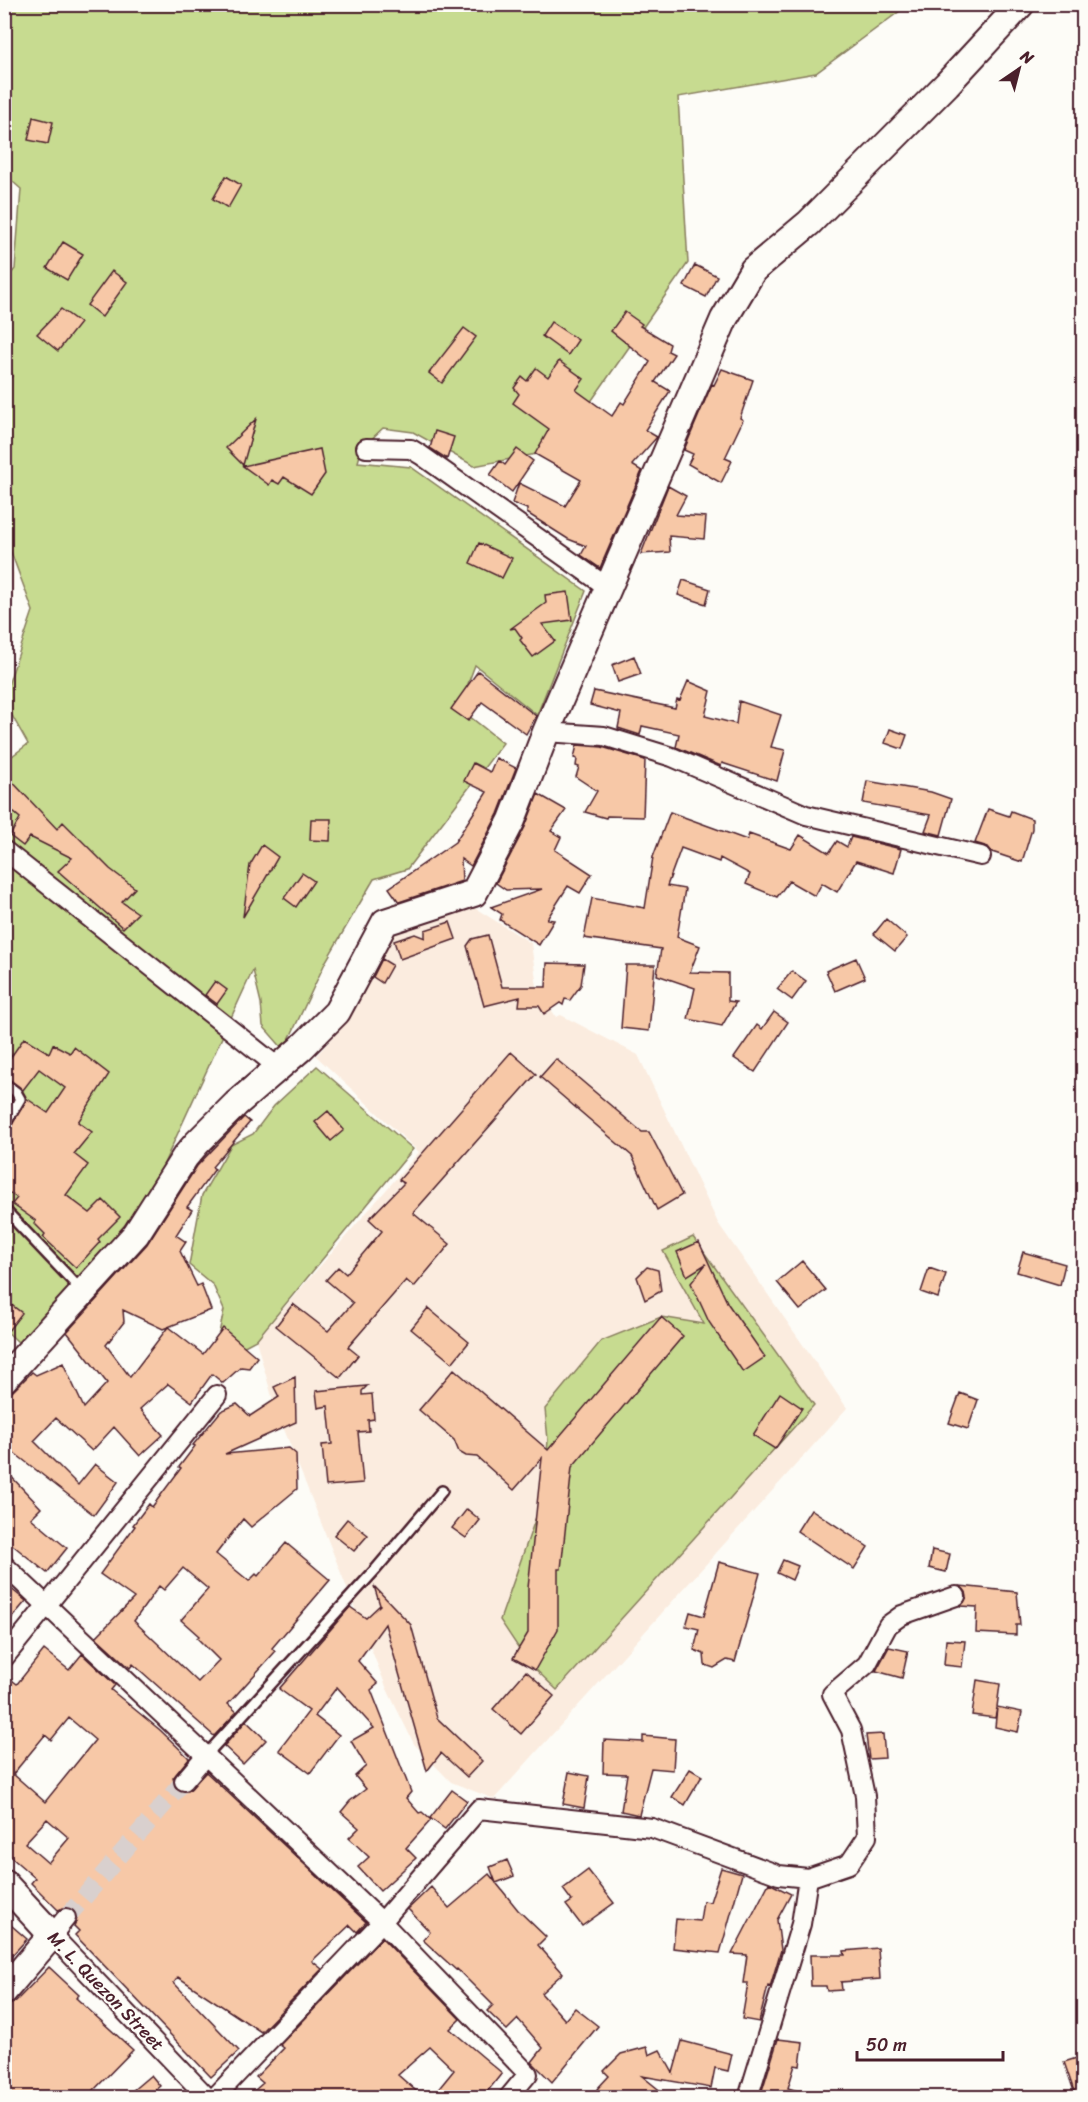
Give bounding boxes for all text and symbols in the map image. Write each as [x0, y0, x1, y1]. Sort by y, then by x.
north arrow [989, 39, 1049, 99]
text: N [1014, 41, 1041, 73]
street label: M. L. Quezon Street [40, 1923, 172, 2059]
scale bar [857, 2024, 1002, 2062]
text: 50 m [866, 2029, 907, 2061]

